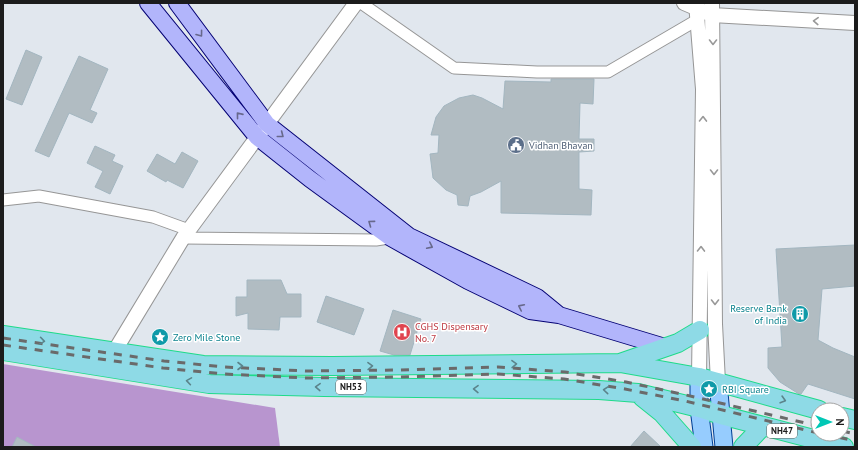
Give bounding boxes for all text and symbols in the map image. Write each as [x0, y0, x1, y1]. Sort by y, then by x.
one-way arrow [813, 17, 819, 25]
one-way arrow [195, 30, 202, 37]
one-way arrow [709, 39, 717, 45]
one-way arrow [237, 112, 244, 119]
one-way arrow [699, 116, 707, 122]
one-way arrow [277, 131, 284, 138]
public building icon: Vidhan Bhavan [506, 135, 526, 155]
place label: Vidhan Bhavan [528, 139, 593, 152]
one-way arrow [710, 169, 718, 175]
one-way arrow [369, 221, 376, 228]
one-way arrow [426, 241, 433, 249]
one-way arrow [697, 246, 705, 252]
one-way arrow [711, 299, 719, 305]
place label: Reserve Bank of India [730, 302, 787, 327]
one-way arrow [518, 304, 526, 312]
building icon: Reserve Bank of India [790, 304, 810, 324]
place label: CGHS Dispensary No. 7 [415, 320, 488, 345]
hospital icon: CGHS Dispensary No. 7 [392, 322, 412, 342]
place icon: Zero Mile Stone [150, 327, 170, 347]
place label: Zero Mile Stone [173, 331, 240, 344]
one-way arrow [38, 336, 45, 345]
one-way arrow [511, 360, 517, 368]
one-way arrow [237, 362, 243, 370]
one-way arrow [367, 362, 373, 370]
one-way arrow [186, 377, 192, 386]
place icon: RBI Square [699, 379, 719, 399]
road number: NH53 [336, 380, 366, 394]
one-way arrow [315, 383, 321, 391]
place label: RBI Square [722, 383, 769, 396]
one-way arrow [473, 385, 479, 393]
one-way arrow [603, 386, 609, 395]
one-way arrow [779, 395, 786, 404]
north arrow [810, 402, 850, 442]
text: N [833, 418, 847, 426]
road number: NH47 [767, 424, 797, 438]

